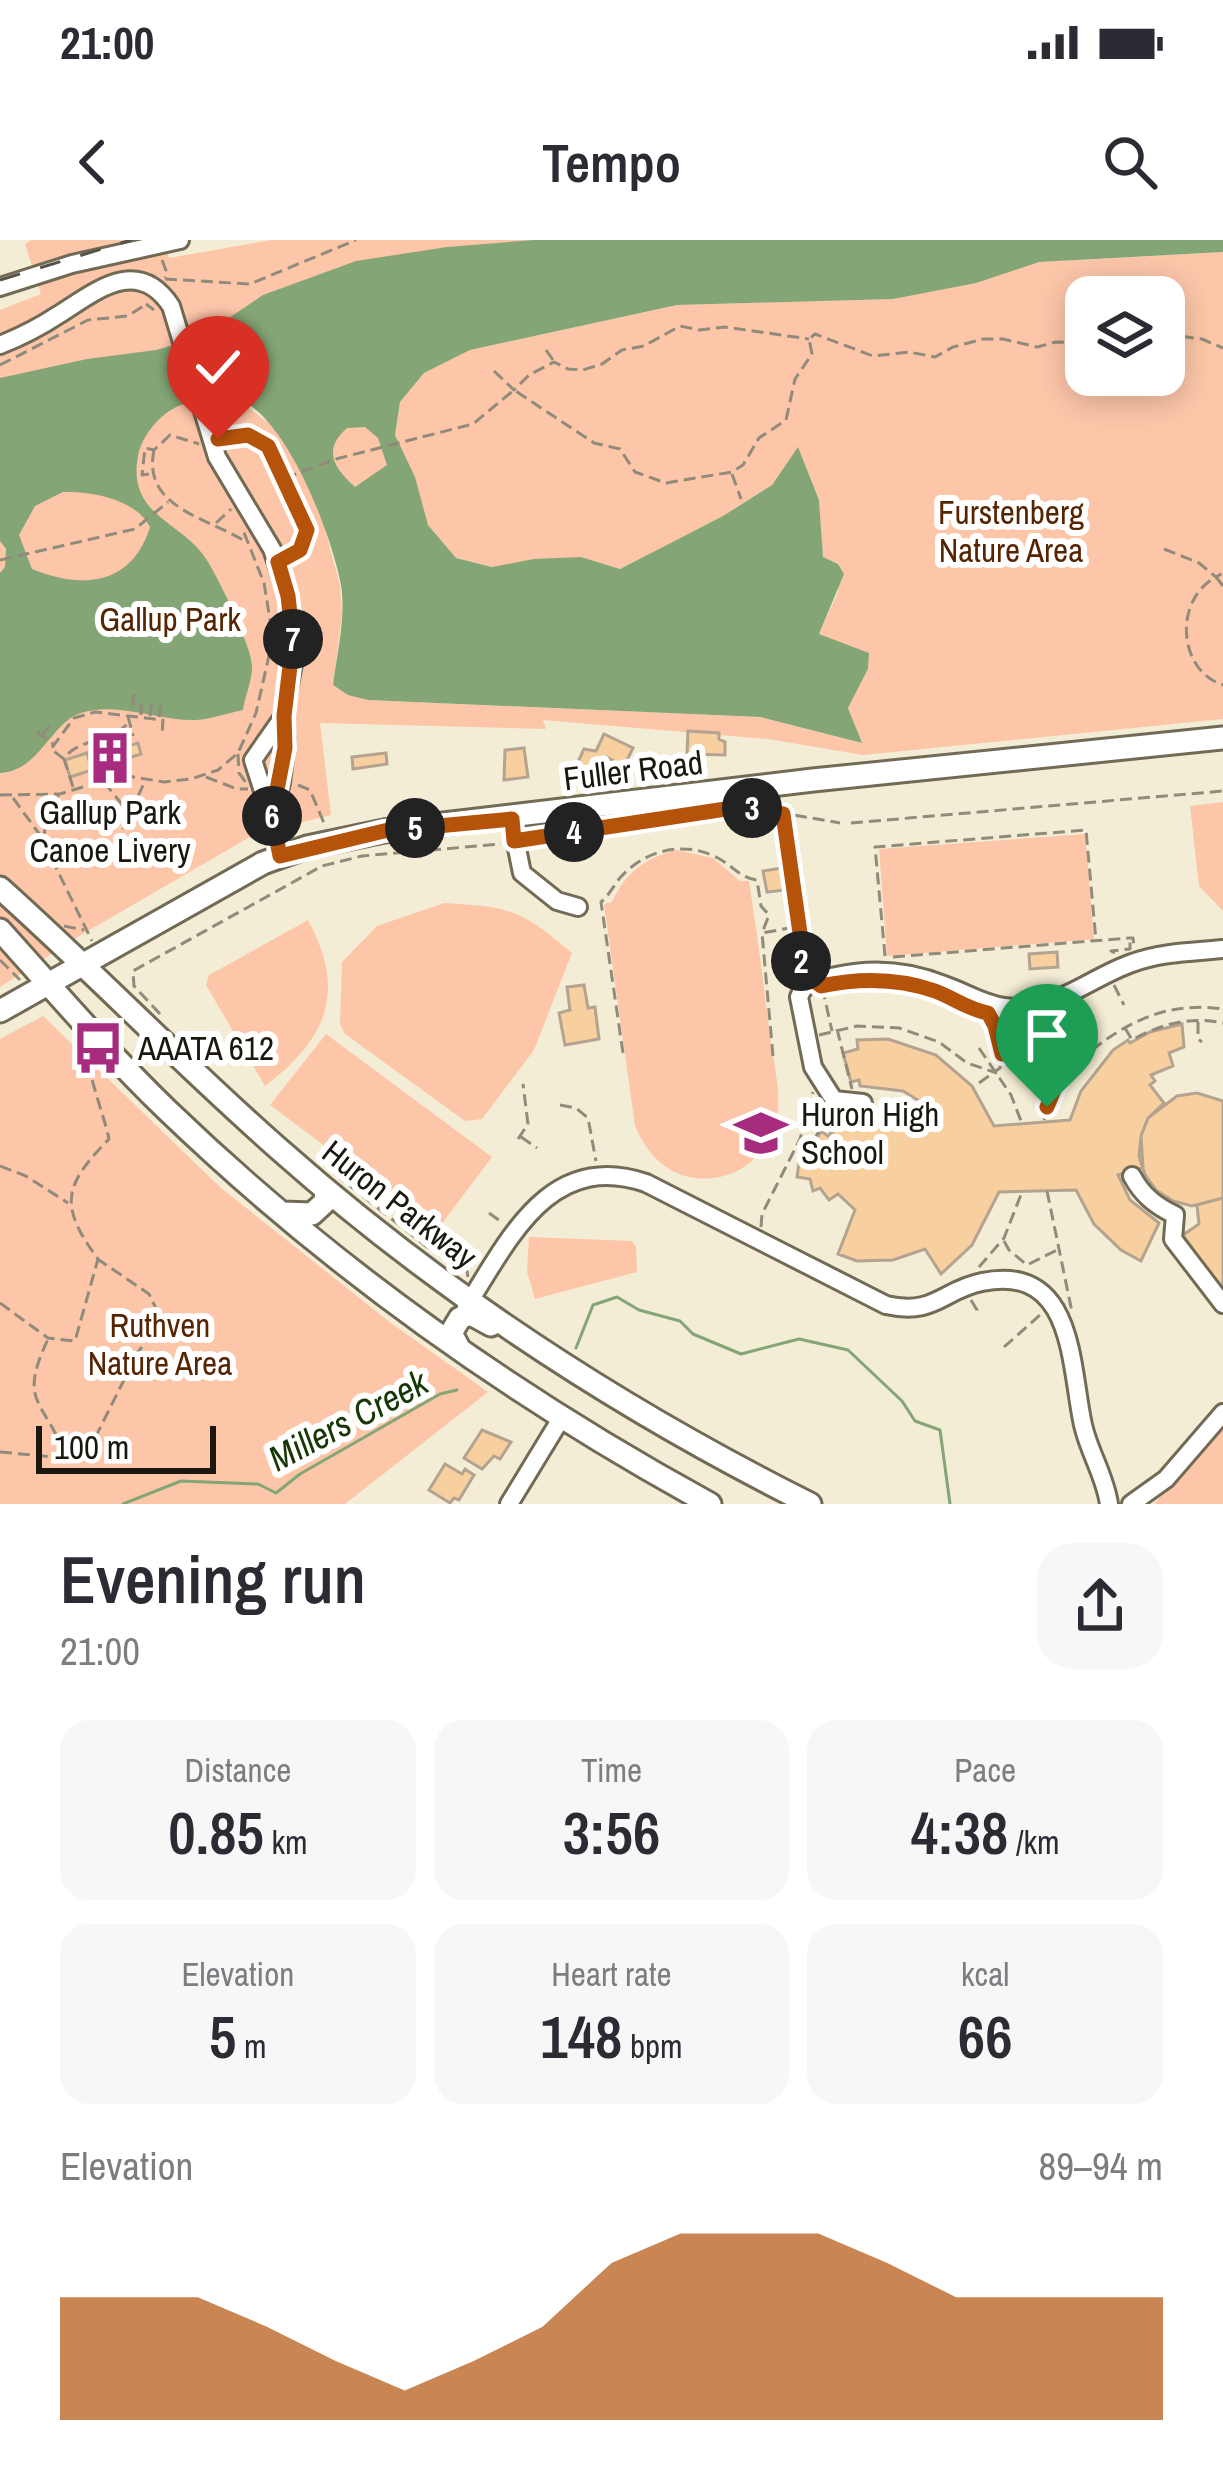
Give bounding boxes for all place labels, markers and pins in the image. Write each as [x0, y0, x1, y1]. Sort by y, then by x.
pin [167, 316, 269, 439]
pin: 7 [263, 609, 323, 669]
building icon: Gallup Park Canoe Livery [81, 729, 139, 787]
pin: 3 [722, 778, 782, 838]
pin: 6 [242, 786, 302, 846]
place label: Gallup Park Canoe Livery [30, 790, 191, 872]
pin: 5 [385, 798, 445, 858]
pin: 4 [544, 802, 604, 862]
pin: 2 [771, 931, 831, 991]
pin [996, 984, 1098, 1107]
bus stop icon: AAATA 612 [69, 1019, 127, 1077]
place label: AAATA 612 [137, 1026, 274, 1070]
place label: Huron High School [801, 1092, 939, 1174]
school or university icon: Huron High School [732, 1104, 790, 1162]

